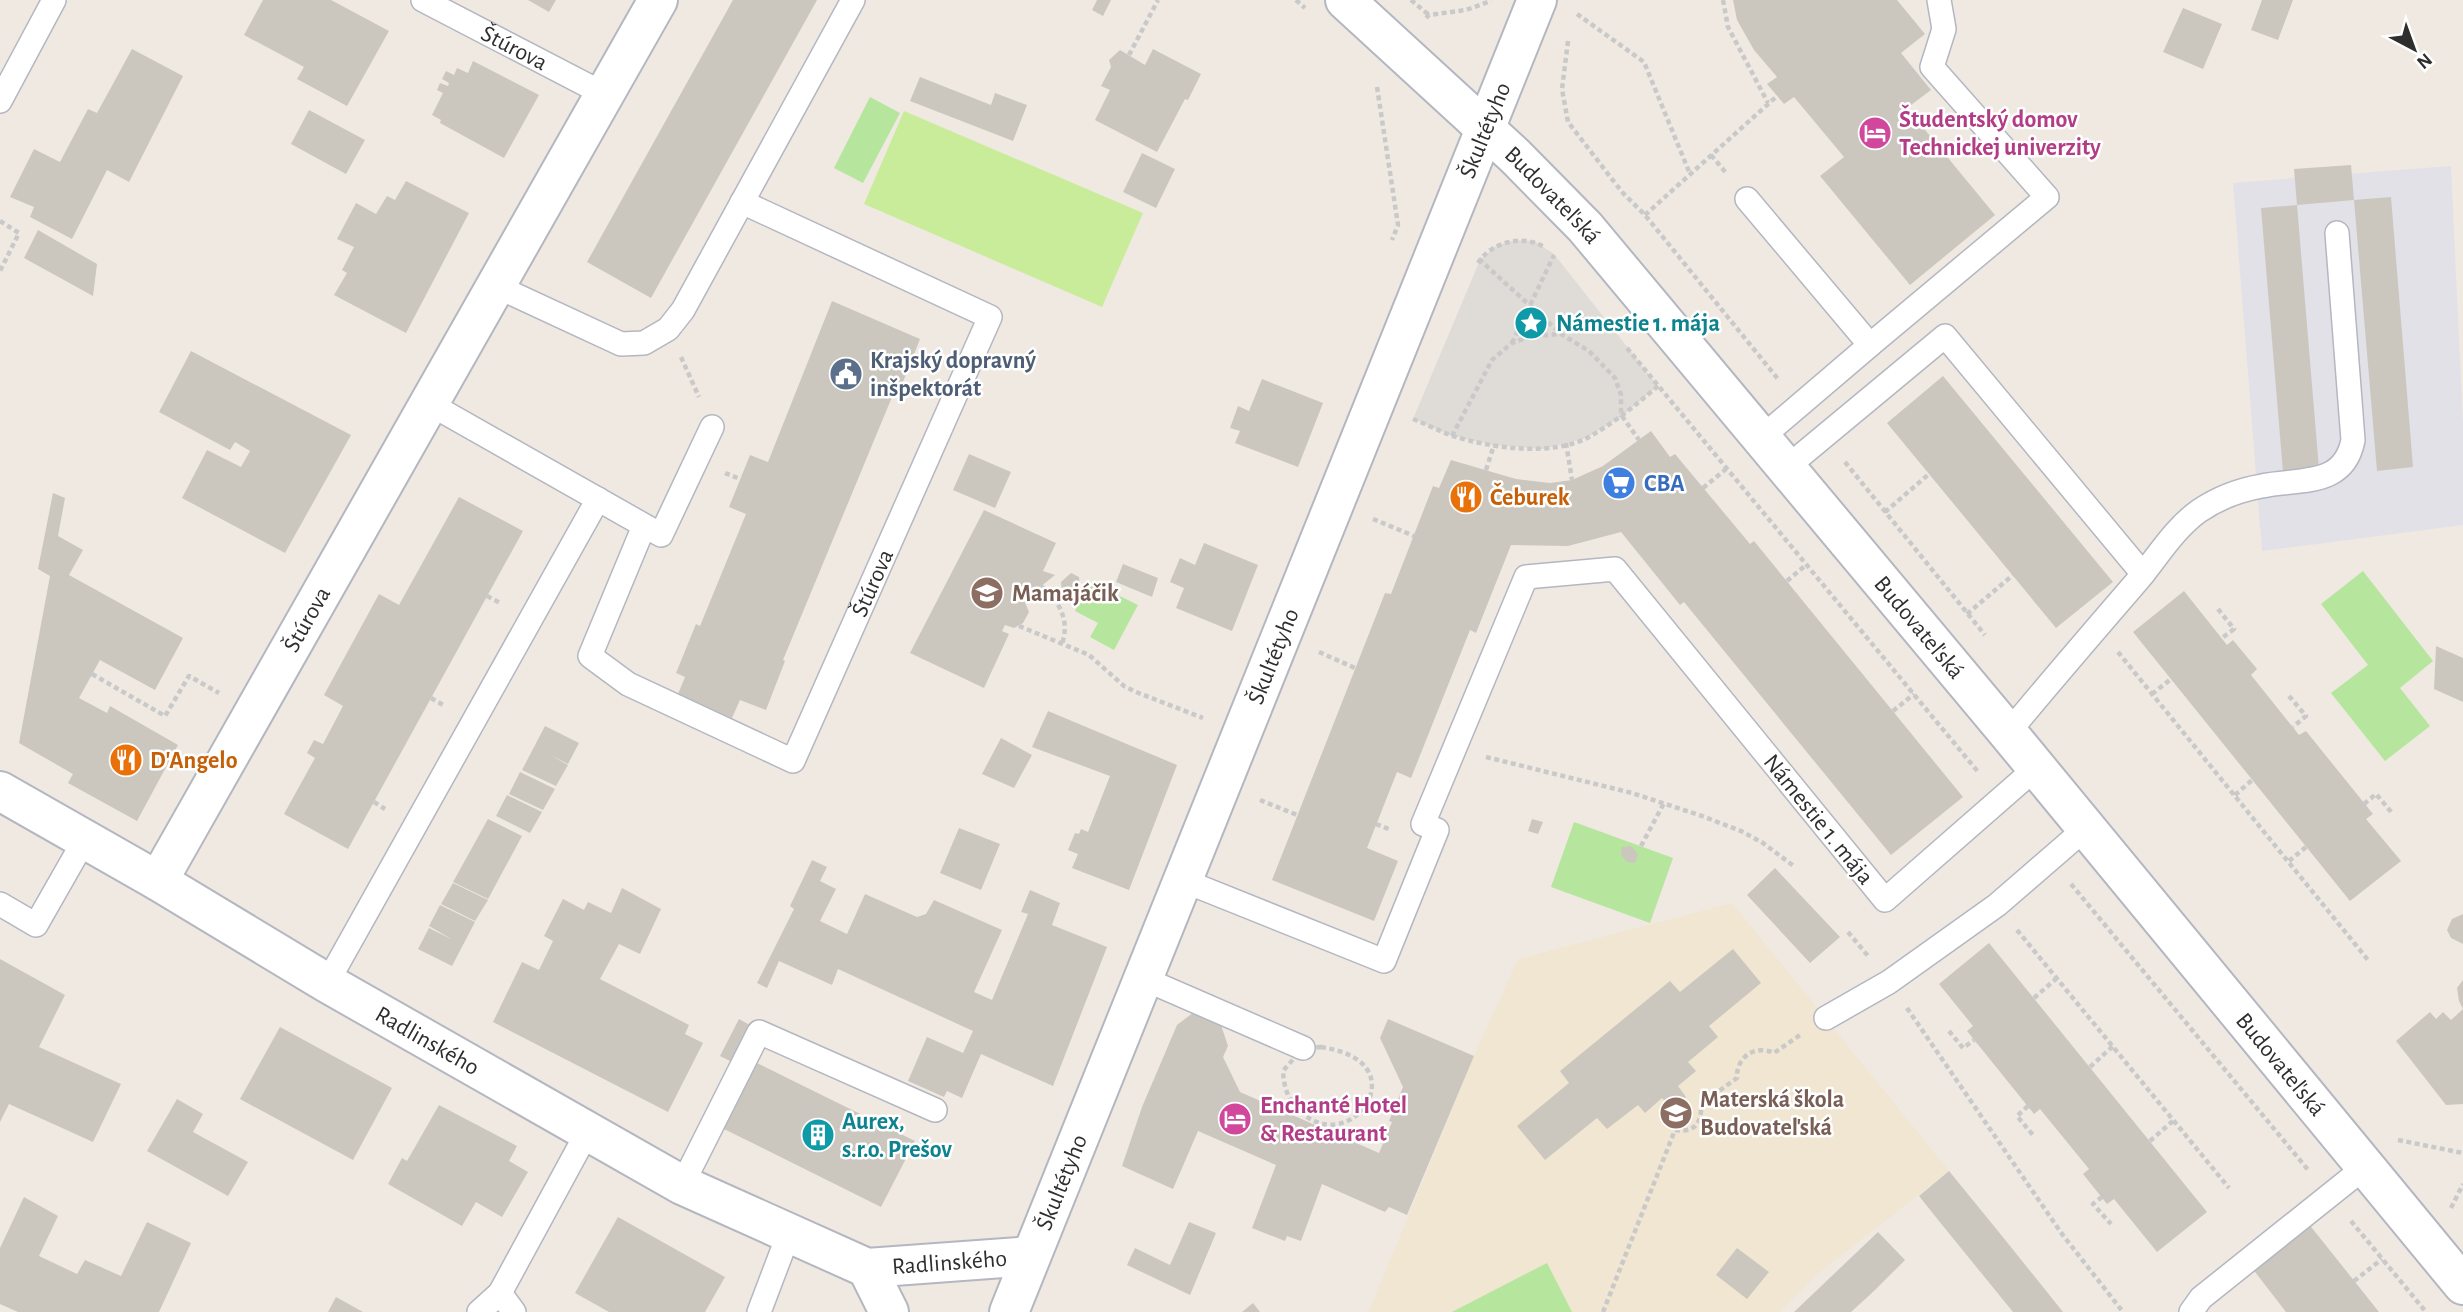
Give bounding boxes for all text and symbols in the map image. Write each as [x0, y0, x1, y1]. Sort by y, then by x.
north arrow [2379, 14, 2449, 84]
street label: Štúrova [477, 20, 551, 75]
text: N [2413, 49, 2435, 72]
street label: Škultétyho [1455, 79, 1516, 182]
place label: Študentský domov Technickej univerzity [1899, 104, 2101, 160]
hotel icon: Študentský domov Technickej univerzity [1856, 114, 1894, 152]
street label: Budovateľská [1500, 142, 1605, 249]
place icon: Námestie 1. mája [1512, 304, 1550, 342]
place label: Námestie 1. mája [1556, 312, 1720, 336]
place label: Krajský dopravný inšpektorát [870, 349, 1036, 401]
public building icon: Krajský dopravný inšpektorát [827, 355, 865, 393]
supermarket icon: CBA [1600, 464, 1638, 502]
place label: CBA [1644, 472, 1685, 496]
restaurant icon: Čeburek [1447, 478, 1485, 516]
place label: Čeburek [1490, 482, 1570, 510]
street label: Štúrova [847, 546, 898, 621]
street label: Budovateľská [1869, 572, 1968, 684]
school or university icon: Mamajáčik [968, 574, 1006, 612]
place label: Mamajáčik [1012, 582, 1119, 606]
street label: Štúrova [279, 583, 335, 657]
street label: Škultétyho [1243, 605, 1304, 708]
restaurant icon: D'Angelo [107, 741, 145, 779]
place label: D'Angelo [150, 749, 238, 773]
street label: Námestie 1. mája [1759, 750, 1878, 889]
street label: Radlinského [371, 1002, 483, 1080]
street label: Budovateľská [2231, 1009, 2329, 1121]
place label: Materská škola Budovateľská [1700, 1088, 1844, 1140]
place label: Enchanté Hotel & Restaurant [1260, 1094, 1407, 1146]
school or university icon: Materská škola Budovateľská [1657, 1094, 1695, 1132]
hotel icon: Enchanté Hotel & Restaurant [1216, 1100, 1254, 1138]
place label: Aurex, s.r.o. Prešov [842, 1110, 952, 1162]
building icon: Aurex, s.r.o. Prešov [799, 1116, 837, 1154]
street label: Škultétyho [1031, 1131, 1092, 1234]
street label: Radlinského [891, 1247, 1008, 1279]

